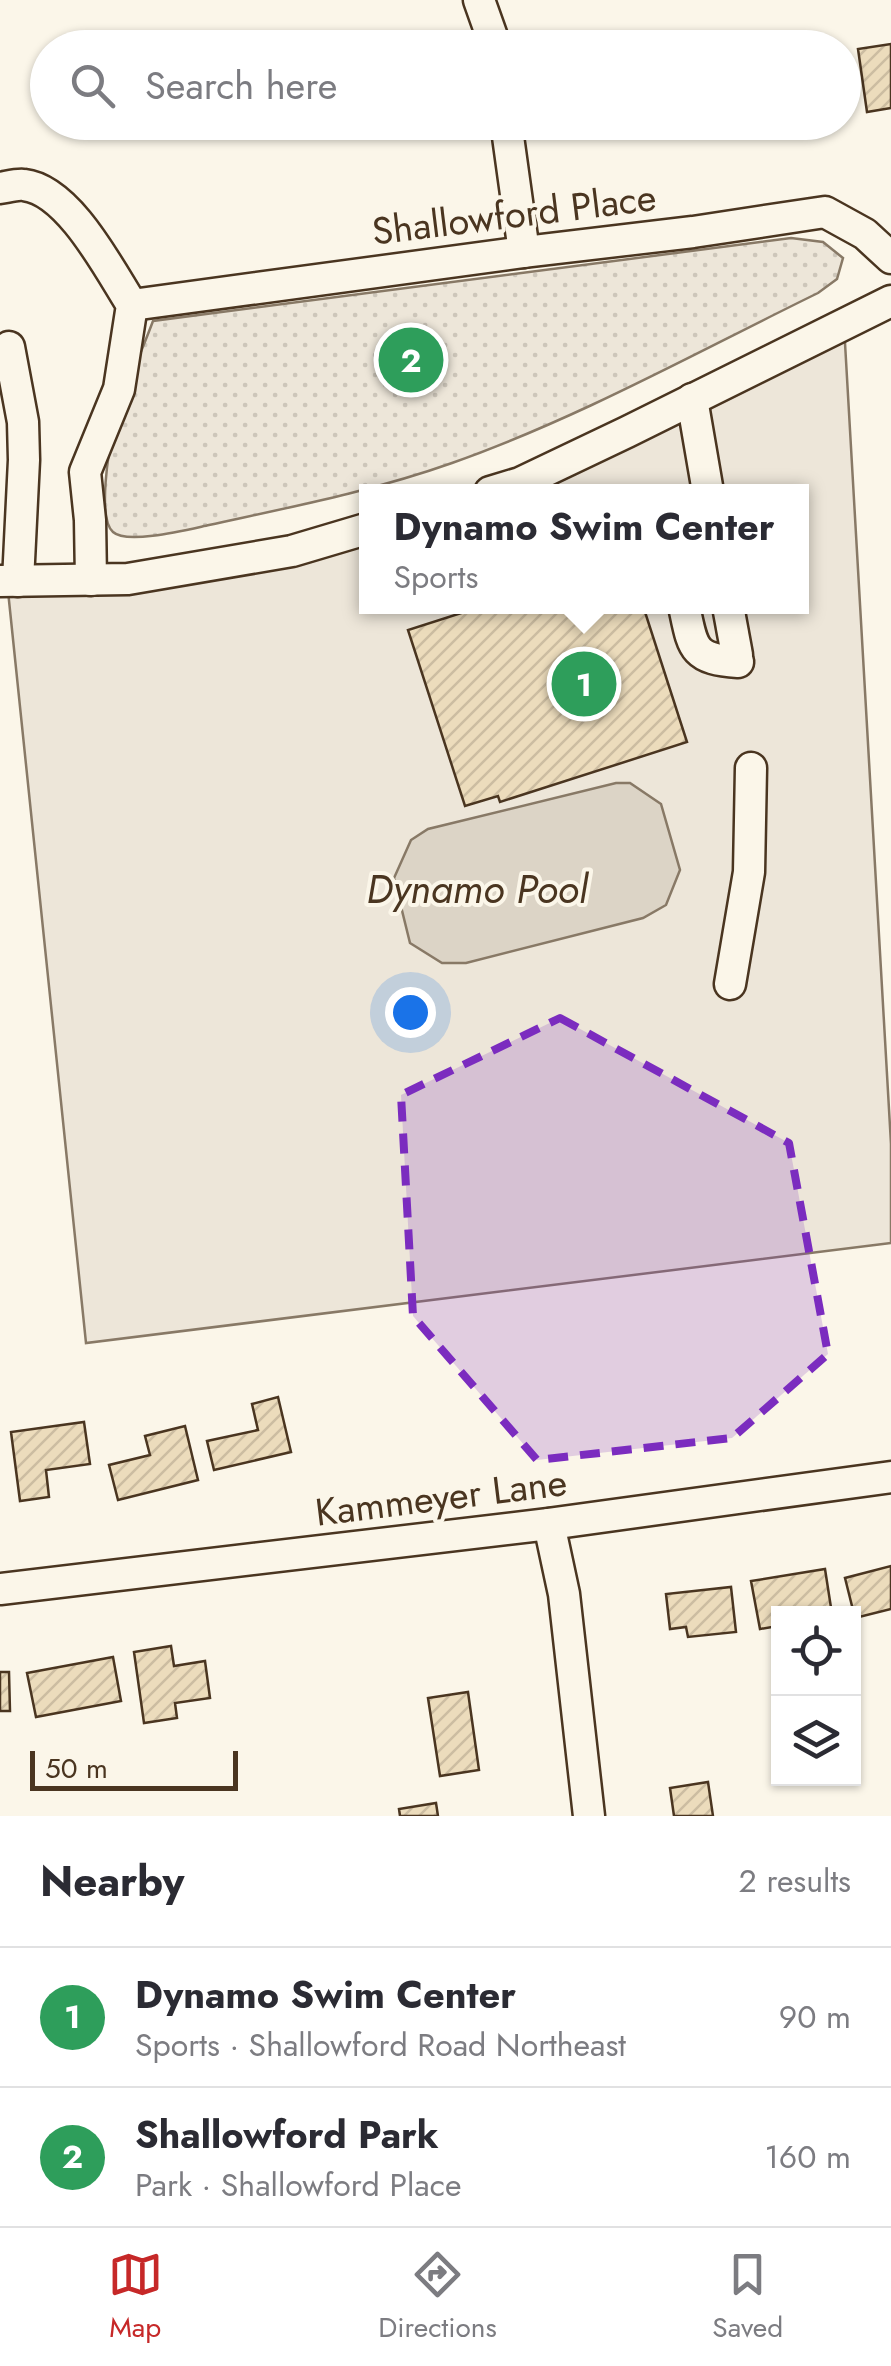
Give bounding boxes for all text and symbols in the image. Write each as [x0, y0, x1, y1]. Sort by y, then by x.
search box [30, 30, 861, 140]
icon: search [65, 58, 120, 113]
text: Search here [145, 58, 337, 113]
street label: Shallowford Place [369, 169, 659, 259]
pin: 2 [378, 322, 444, 398]
popup [359, 484, 809, 614]
text: Dynamo Swim Center [394, 499, 775, 554]
text: Sports [394, 554, 478, 600]
pin: 1 [552, 646, 616, 722]
water label: Dynamo Pool [366, 860, 590, 918]
your location [385, 987, 436, 1038]
street label: Kammeyer Lane [312, 1454, 570, 1540]
map controls [771, 1606, 861, 1786]
button: locate [771, 1606, 861, 1696]
button: layers [771, 1696, 861, 1786]
scale bar [30, 1746, 238, 1790]
text: 50 m [45, 1748, 108, 1789]
text: Nearby [40, 1851, 184, 1912]
text: 2 results [739, 1858, 851, 1904]
text: Dynamo Swim Center [135, 1967, 516, 2022]
text: 1 [64, 1994, 81, 2040]
text: 90 m [779, 1994, 851, 2040]
text: Sports · Shallowford Road Northeast [135, 2022, 626, 2068]
text: Shallowford Park [135, 2107, 439, 2162]
text: 2 [62, 2134, 83, 2180]
text: 160 m [764, 2134, 851, 2180]
text: Park · Shallowford Place [135, 2162, 462, 2208]
tab: Map [108, 2247, 163, 2348]
tab: Directions [378, 2247, 497, 2348]
tab: Saved [712, 2247, 783, 2348]

